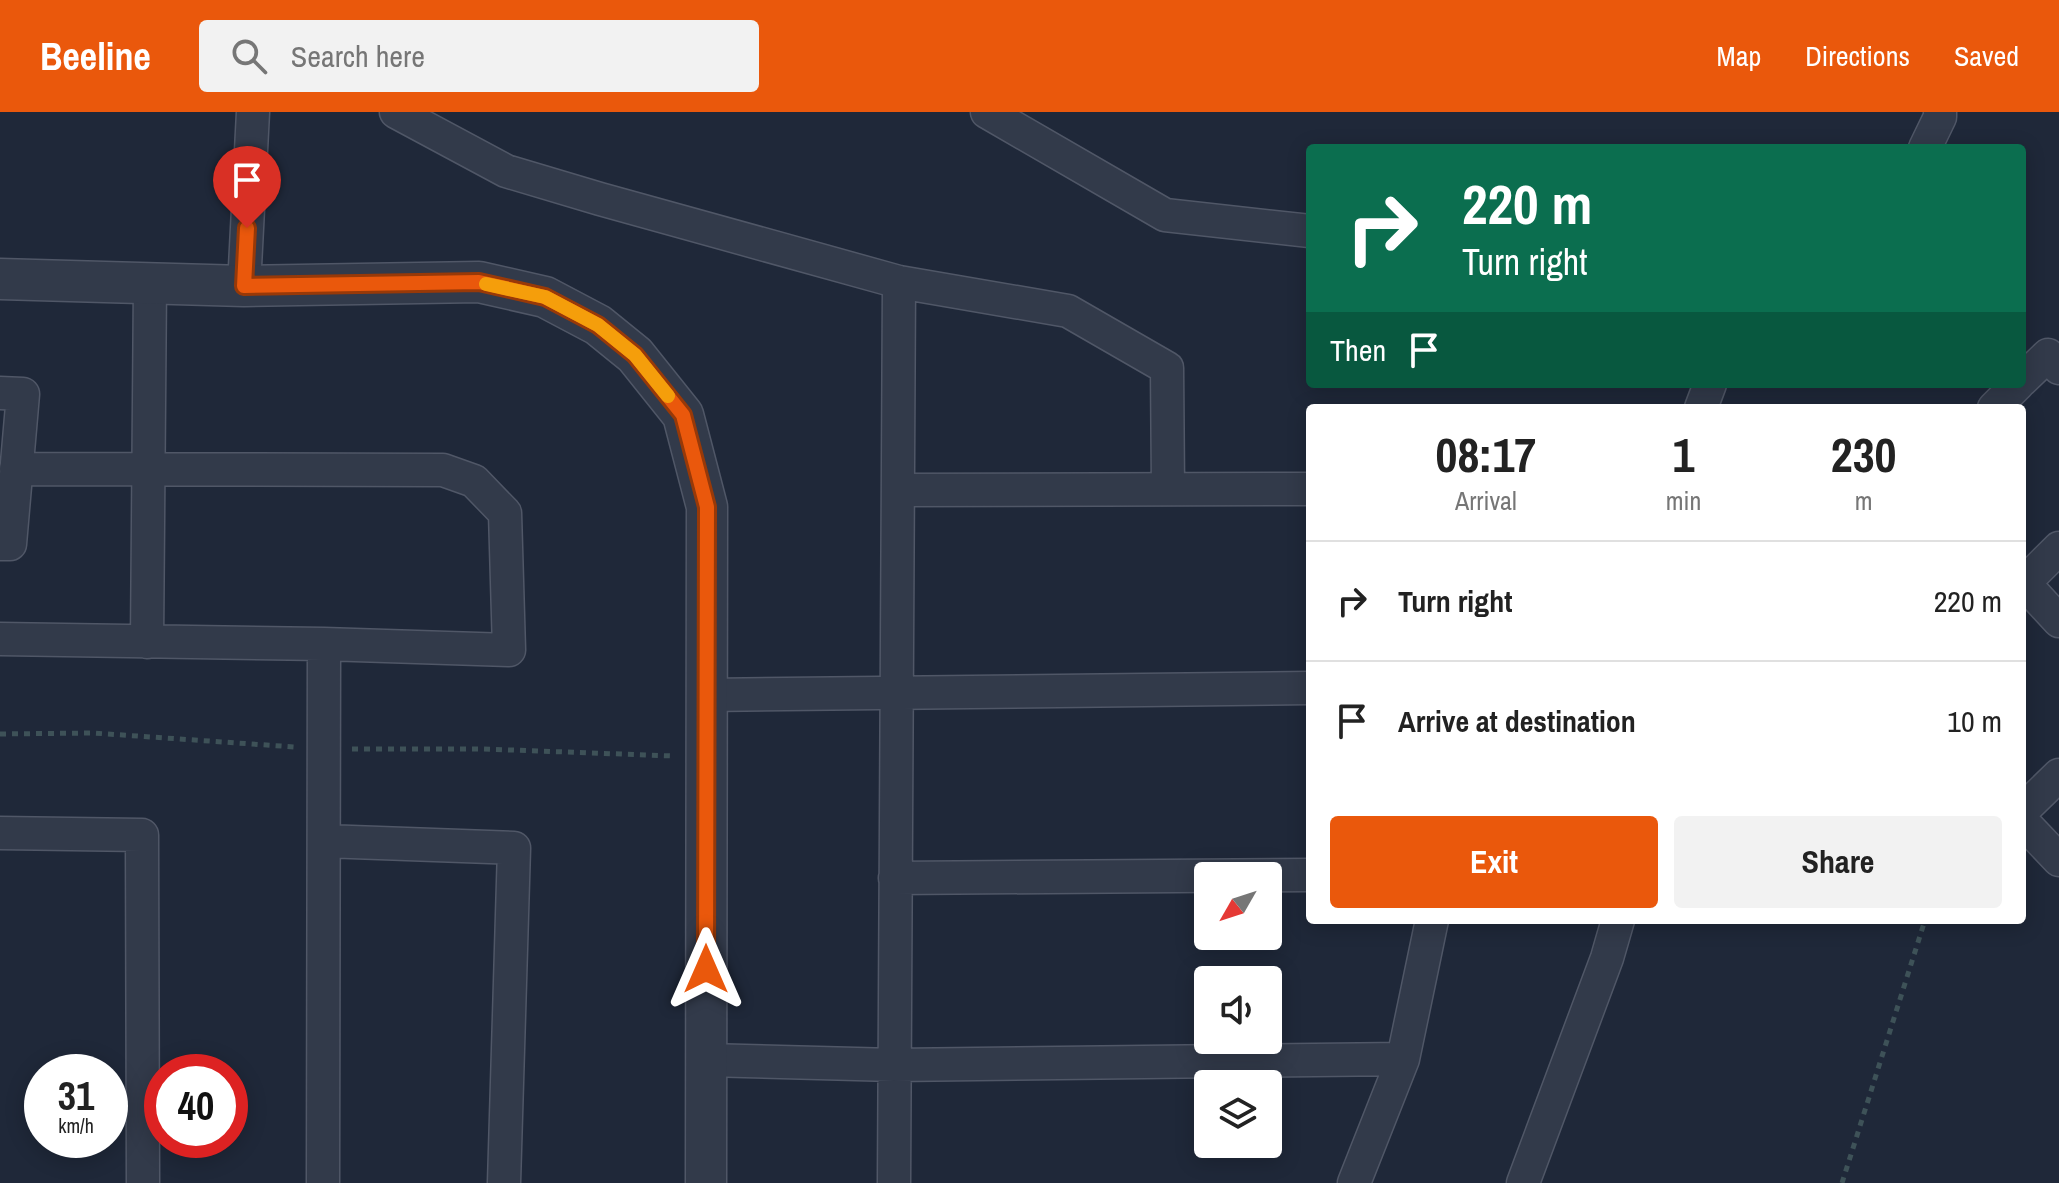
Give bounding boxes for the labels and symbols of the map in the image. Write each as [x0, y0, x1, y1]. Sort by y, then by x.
pin [213, 146, 281, 228]
north arrow [1194, 862, 1282, 950]
position arrow [664, 927, 748, 1011]
speed limit sign: 40 [144, 1054, 248, 1158]

